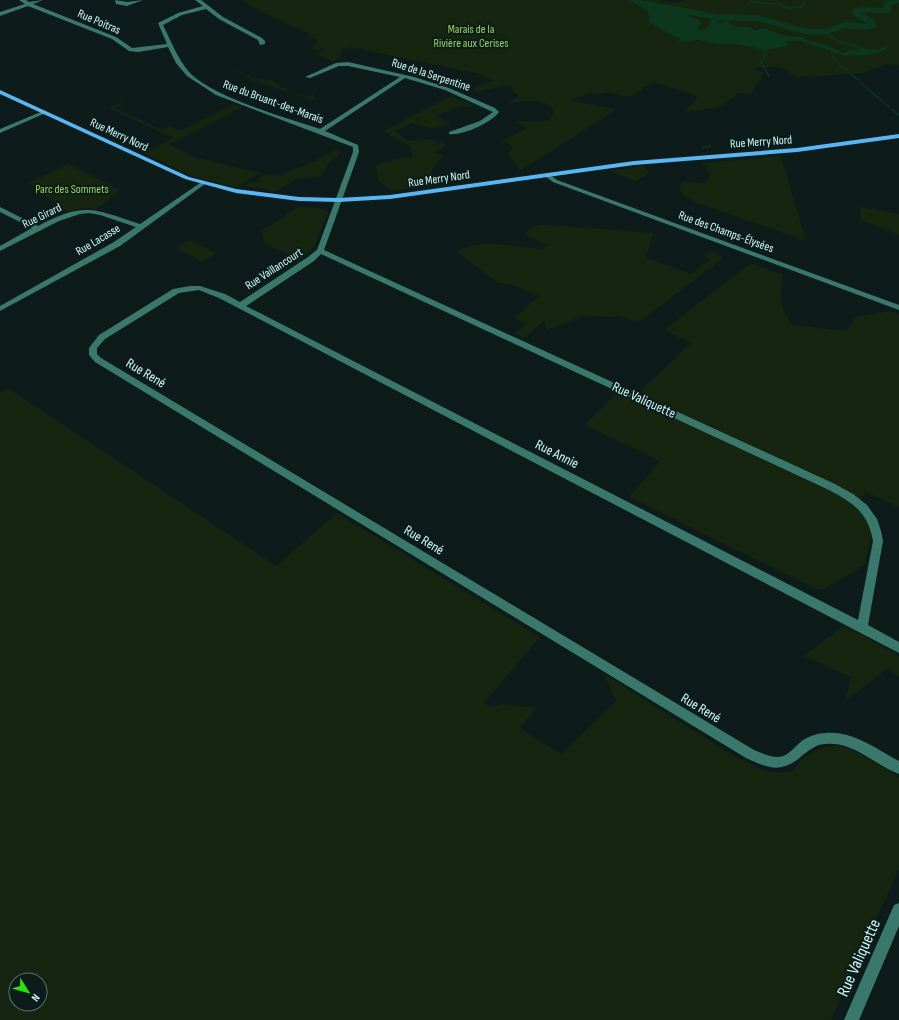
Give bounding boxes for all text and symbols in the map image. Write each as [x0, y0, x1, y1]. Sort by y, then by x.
street label: Rue Poitras [75, 6, 123, 38]
park label: Marais de la Rivière aux Cerises [433, 22, 509, 51]
street label: Rue de la Serpentine [390, 55, 473, 95]
street label: Rue du Bruant-des-Marais [221, 77, 325, 127]
street label: Rue Merry Nord [88, 115, 150, 155]
street label: Rue Merry Nord [729, 132, 793, 152]
street label: Rue Merry Nord [407, 167, 471, 191]
park label: Parc des Sommets [35, 182, 109, 197]
street label: Rue Girard [20, 200, 64, 232]
street label: Rue des Champs-Élysées [676, 208, 776, 256]
street label: Rue Lacasse [73, 221, 123, 259]
street label: Rue Vaillancourt [242, 245, 306, 293]
street label: Rue René [123, 354, 169, 392]
street label: Rue Valiquette [609, 378, 679, 422]
street label: Rue Annie [532, 436, 582, 472]
street label: Rue René [401, 521, 447, 559]
street label: Rue René [678, 689, 724, 727]
street label: Rue Valiquette [833, 916, 885, 1000]
north arrow [8, 972, 48, 1012]
text: N [29, 991, 43, 1004]

